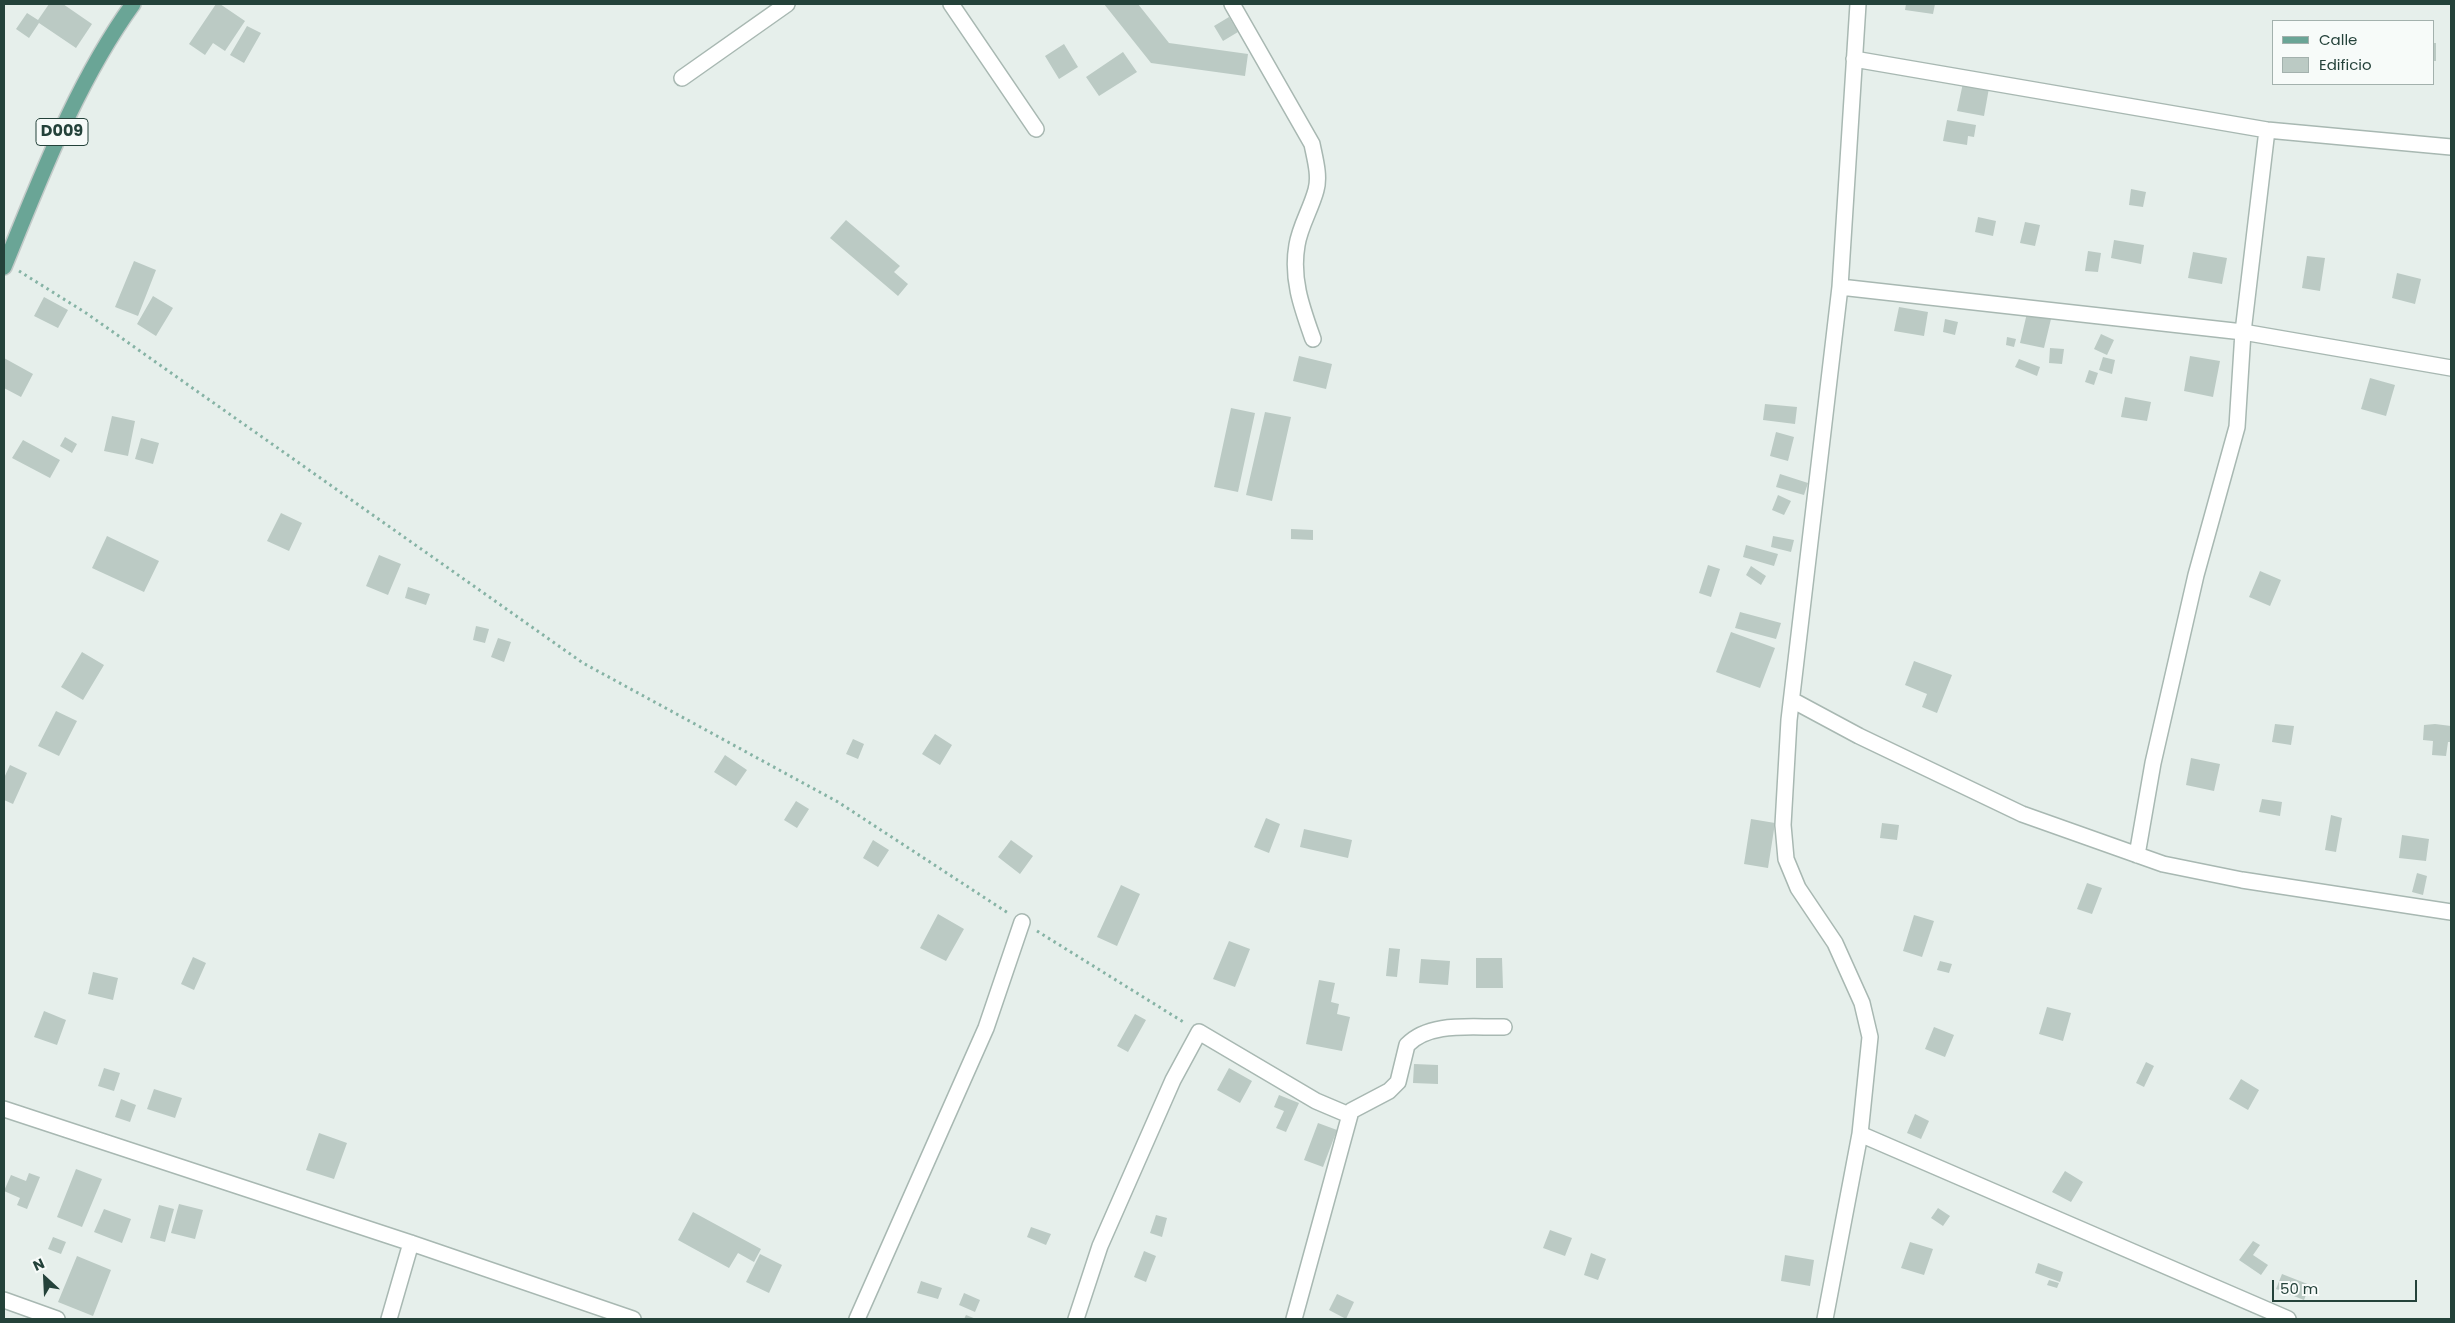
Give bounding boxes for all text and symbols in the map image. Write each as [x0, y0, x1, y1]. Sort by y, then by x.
legend [2272, 20, 2435, 85]
text: Calle [2319, 29, 2357, 50]
text: Edificio [2319, 54, 2372, 75]
road number: D009 [36, 118, 88, 146]
north arrow [20, 1253, 70, 1303]
text: N [30, 1253, 48, 1276]
scale bar [2275, 1270, 2420, 1302]
text: 50 m [2280, 1278, 2318, 1299]

